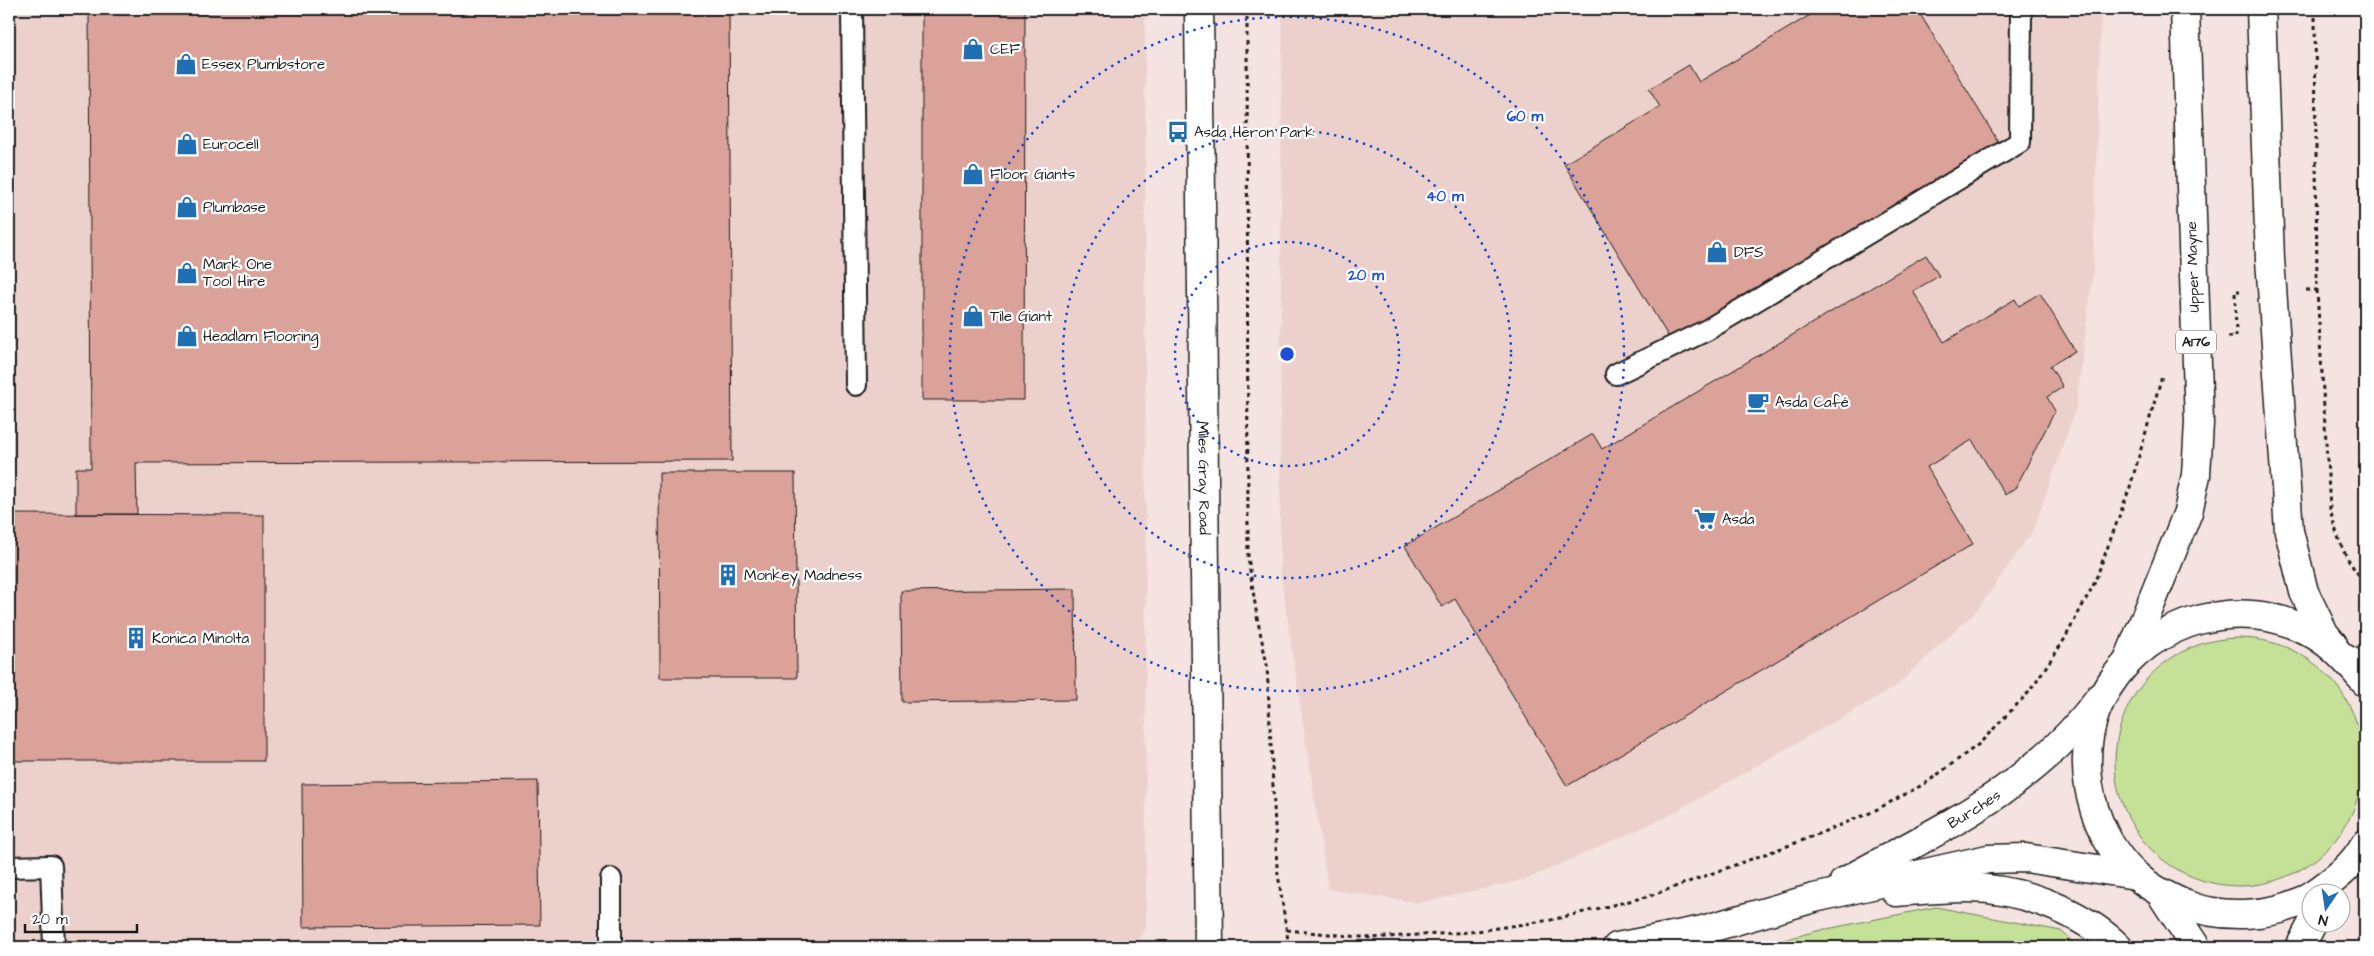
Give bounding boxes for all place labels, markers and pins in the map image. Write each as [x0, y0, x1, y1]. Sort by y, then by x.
shop icon: CEF [960, 36, 986, 62]
place label: CEF [990, 39, 1020, 60]
shop icon: Essex Plumbstore [173, 51, 199, 77]
place label: Essex Plumbstore [202, 54, 325, 75]
bus stop icon: Asda Heron Park [1165, 119, 1191, 145]
place label: Asda Heron Park [1194, 122, 1315, 143]
shop icon: Eurocell [174, 131, 200, 157]
place label: Eurocell [203, 134, 259, 155]
shop icon: Floor Giants [960, 161, 986, 187]
place label: Floor Giants [990, 164, 1076, 185]
shop icon: Plumbase [174, 194, 200, 220]
place label: Plumbase [203, 197, 266, 218]
shop icon: DFS [1704, 239, 1730, 265]
place label: DFS [1734, 242, 1764, 263]
place label: Mark One Tool Hire [203, 254, 272, 292]
shop icon: Mark One Tool Hire [174, 260, 200, 286]
shop icon: Tile Giant [960, 303, 986, 329]
place label: Tile Giant [990, 306, 1052, 327]
shop icon: Headlam Flooring [174, 323, 200, 349]
place label: Headlam Flooring [203, 326, 319, 348]
centre of rings [1278, 345, 1296, 363]
cafe icon: Asda Café [1745, 389, 1771, 415]
place label: Asda Café [1775, 392, 1849, 413]
supermarket icon: Asda [1692, 506, 1718, 532]
place label: Asda [1722, 509, 1755, 530]
building icon: Monkey Madness [715, 562, 741, 588]
place label: Monkey Madness [744, 565, 863, 587]
building icon: Konica Minolta [123, 625, 149, 651]
place label: Konica Minolta [152, 628, 249, 649]

